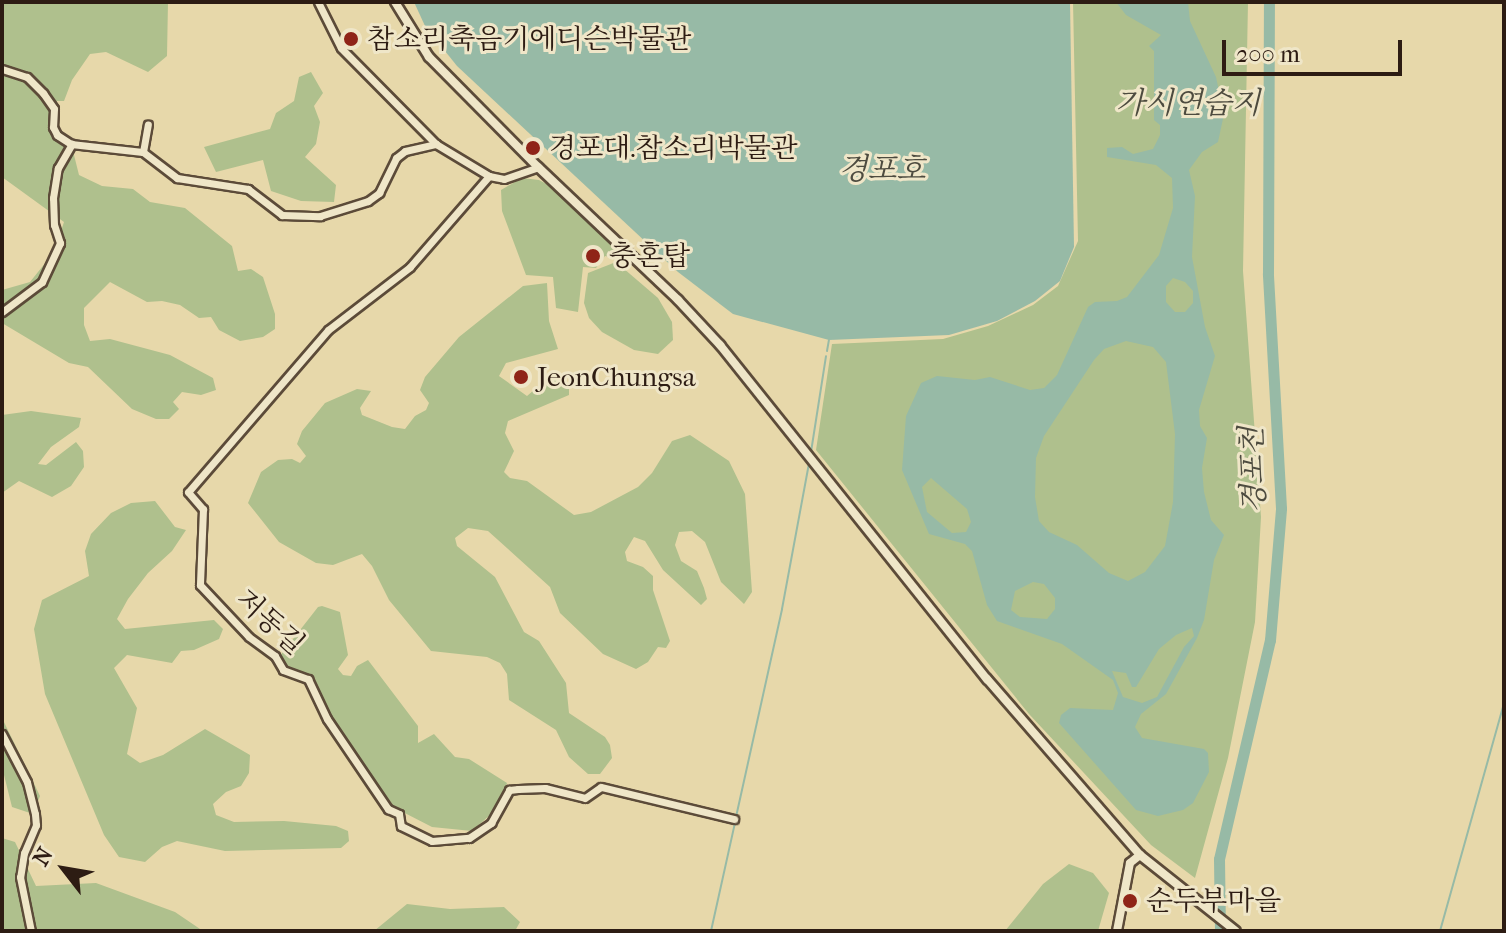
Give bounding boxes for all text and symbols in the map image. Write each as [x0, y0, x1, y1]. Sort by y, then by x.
place label: 참소리축음기에디슨박물관 [367, 22, 692, 56]
scale bar [1226, 24, 1406, 74]
marker: 참소리축음기에디슨박물관 [342, 30, 360, 48]
text: 200 m [1236, 40, 1300, 68]
water label: 가시연습지 [1116, 86, 1260, 122]
place label: 경포대.참소리박물관 [549, 131, 798, 165]
marker: 경포대.참소리박물관 [524, 139, 542, 157]
water label: 경포호 [839, 152, 925, 188]
place label: 충혼탑 [609, 239, 690, 273]
marker: 충혼탑 [584, 247, 602, 265]
place label: JeonChungsa [537, 360, 696, 394]
marker: JeonChungsa [512, 368, 530, 386]
water label: 경포천 [1234, 426, 1274, 514]
street label: 저동길 [229, 582, 311, 662]
north arrow [24, 829, 104, 909]
text: N [28, 843, 59, 870]
place label: 순두부마을 [1146, 884, 1281, 918]
marker: 순두부마을 [1121, 892, 1139, 910]

